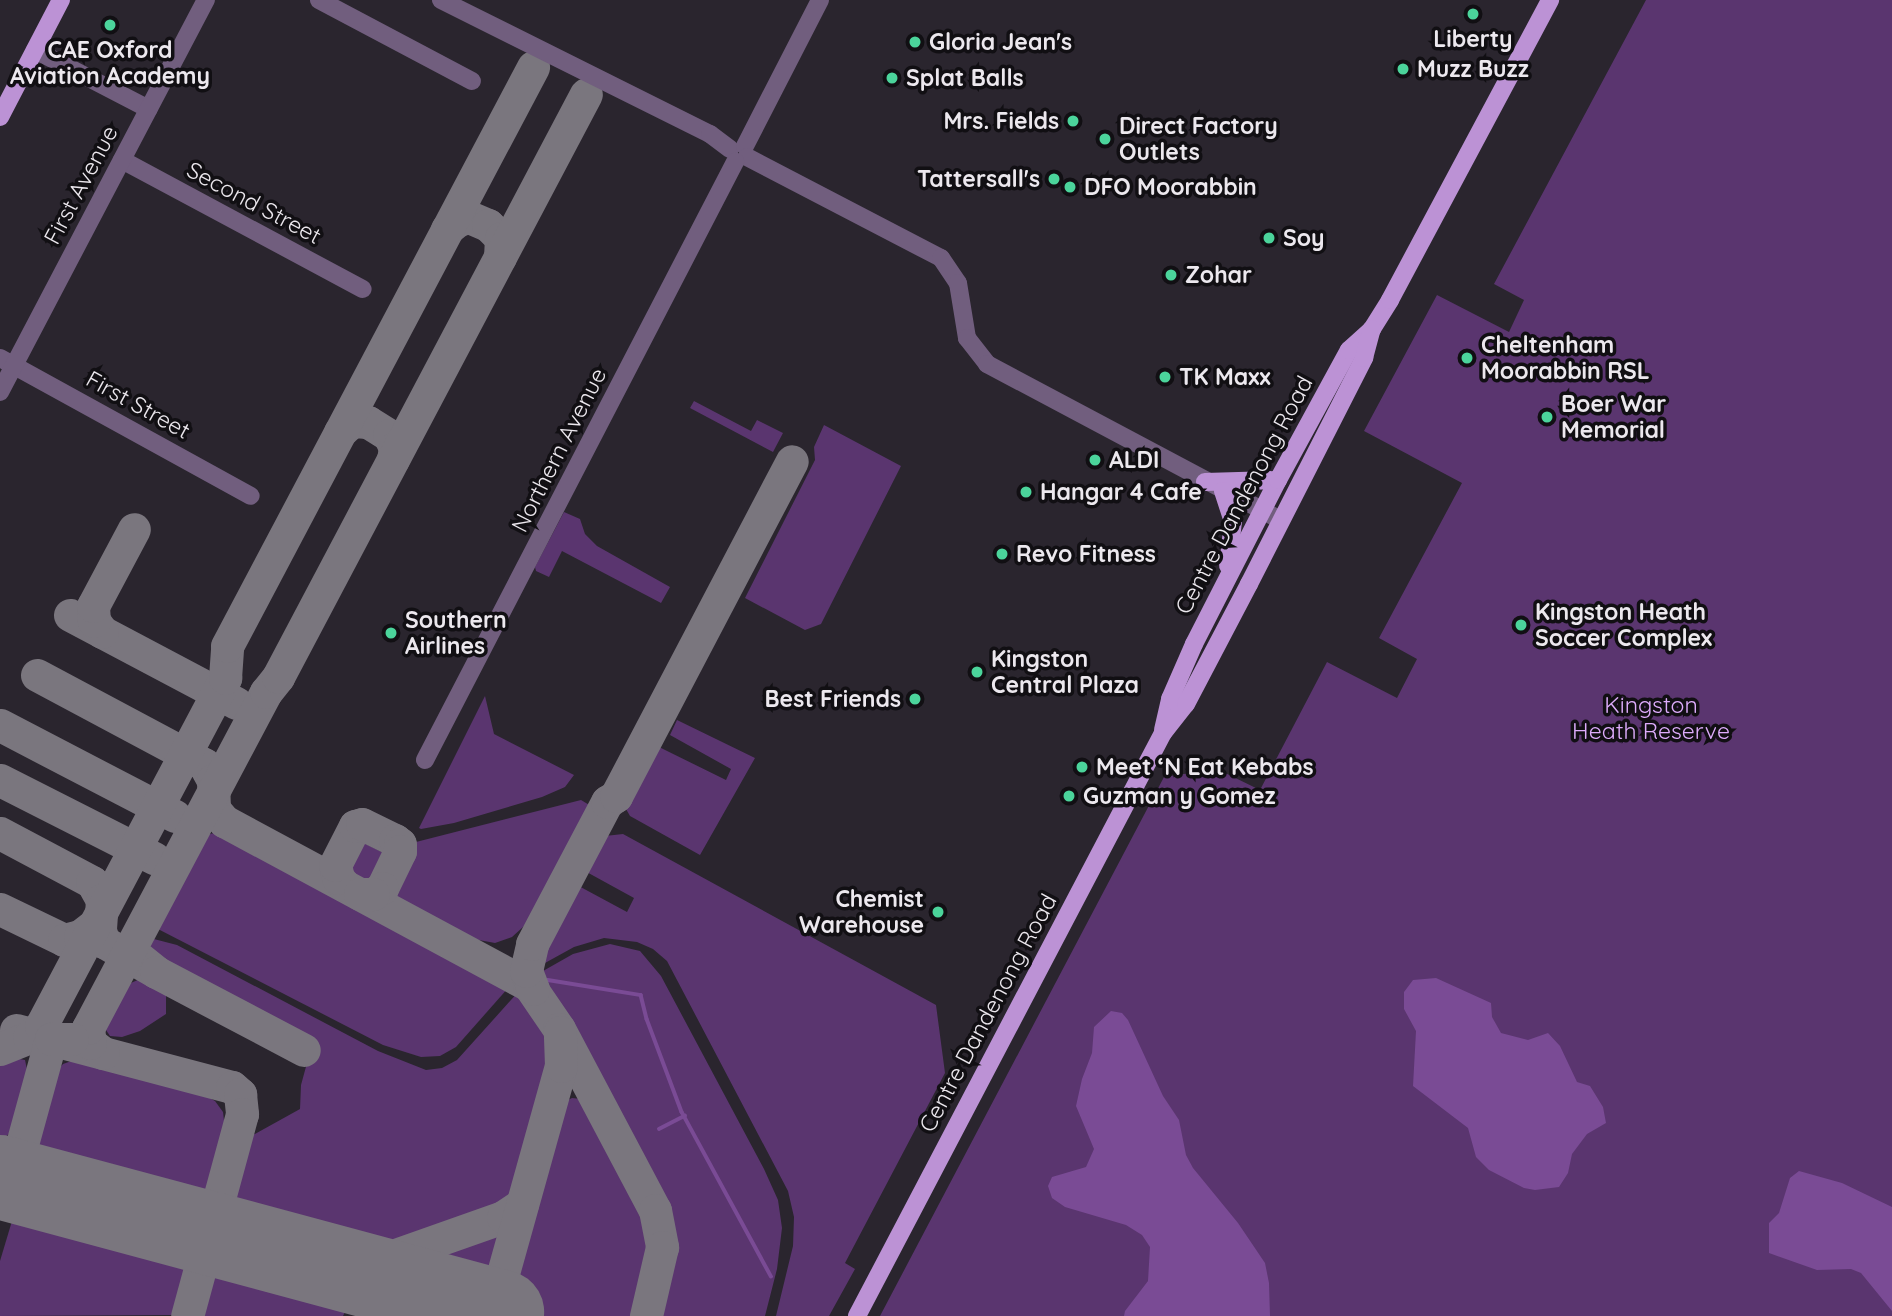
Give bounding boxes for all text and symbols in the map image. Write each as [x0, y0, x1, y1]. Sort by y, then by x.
marker: Liberty [1465, 6, 1481, 22]
marker: CAE Oxford Aviation Academy [102, 17, 118, 33]
place label: Liberty [1433, 25, 1513, 53]
place label: Gloria Jean's [929, 28, 1072, 56]
marker: Gloria Jean's [907, 34, 923, 50]
place label: CAE Oxford Aviation Academy [10, 36, 210, 90]
place label: Muzz Buzz [1417, 55, 1529, 83]
marker: Muzz Buzz [1395, 61, 1411, 77]
place label: Splat Balls [906, 64, 1024, 92]
marker: Splat Balls [884, 70, 900, 86]
place label: Mrs. Fields [943, 107, 1059, 135]
place label: Direct Factory Outlets [1119, 112, 1278, 166]
marker: Mrs. Fields [1065, 113, 1081, 129]
street label: First Avenue [38, 121, 124, 249]
marker: Direct Factory Outlets [1097, 131, 1113, 147]
street label: Second Street [182, 156, 326, 250]
place label: Tattersall's [917, 165, 1040, 193]
marker: Tattersall's [1046, 171, 1062, 187]
place label: DFO Moorabbin [1084, 173, 1257, 201]
marker: DFO Moorabbin [1062, 179, 1078, 195]
place label: Soy [1283, 224, 1325, 252]
marker: Soy [1261, 230, 1277, 246]
place label: Zohar [1185, 261, 1252, 289]
marker: Zohar [1163, 267, 1179, 283]
place label: Cheltenham Moorabbin RSL [1481, 331, 1650, 385]
marker: Cheltenham Moorabbin RSL [1459, 350, 1475, 366]
street label: Northern Avenue [506, 363, 612, 537]
place label: TK Maxx [1179, 363, 1271, 391]
street label: First Street [81, 365, 195, 445]
marker: TK Maxx [1157, 369, 1173, 385]
street label: Centre Dandenong Road [1169, 371, 1319, 619]
place label: Boer War Memorial [1561, 390, 1666, 444]
marker: Boer War Memorial [1539, 409, 1555, 425]
place label: ALDI [1109, 446, 1159, 474]
marker: ALDI [1087, 452, 1103, 468]
place label: Hangar 4 Cafe [1040, 478, 1202, 506]
marker: Hangar 4 Cafe [1018, 484, 1034, 500]
place label: Revo Fitness [1016, 540, 1156, 568]
marker: Revo Fitness [994, 546, 1010, 562]
place label: Kingston Heath Soccer Complex [1535, 598, 1712, 652]
place label: Southern Airlines [405, 606, 507, 660]
marker: Kingston Heath Soccer Complex [1513, 617, 1529, 633]
marker: Southern Airlines [383, 625, 399, 641]
place label: Kingston Central Plaza [991, 645, 1139, 699]
marker: Kingston Central Plaza [969, 664, 985, 680]
place label: Best Friends [765, 685, 901, 713]
marker: Best Friends [907, 691, 923, 707]
park label: Kingston Heath Reserve [1572, 691, 1730, 745]
place label: Meet ‘N Eat Kebabs [1096, 753, 1314, 781]
marker: Meet ‘N Eat Kebabs [1074, 759, 1090, 775]
place label: Guzman y Gomez [1083, 782, 1276, 810]
marker: Guzman y Gomez [1061, 788, 1077, 804]
place label: Chemist Warehouse [799, 885, 924, 939]
street label: Centre Dandenong Road [913, 889, 1063, 1137]
marker: Chemist Warehouse [930, 904, 946, 920]

